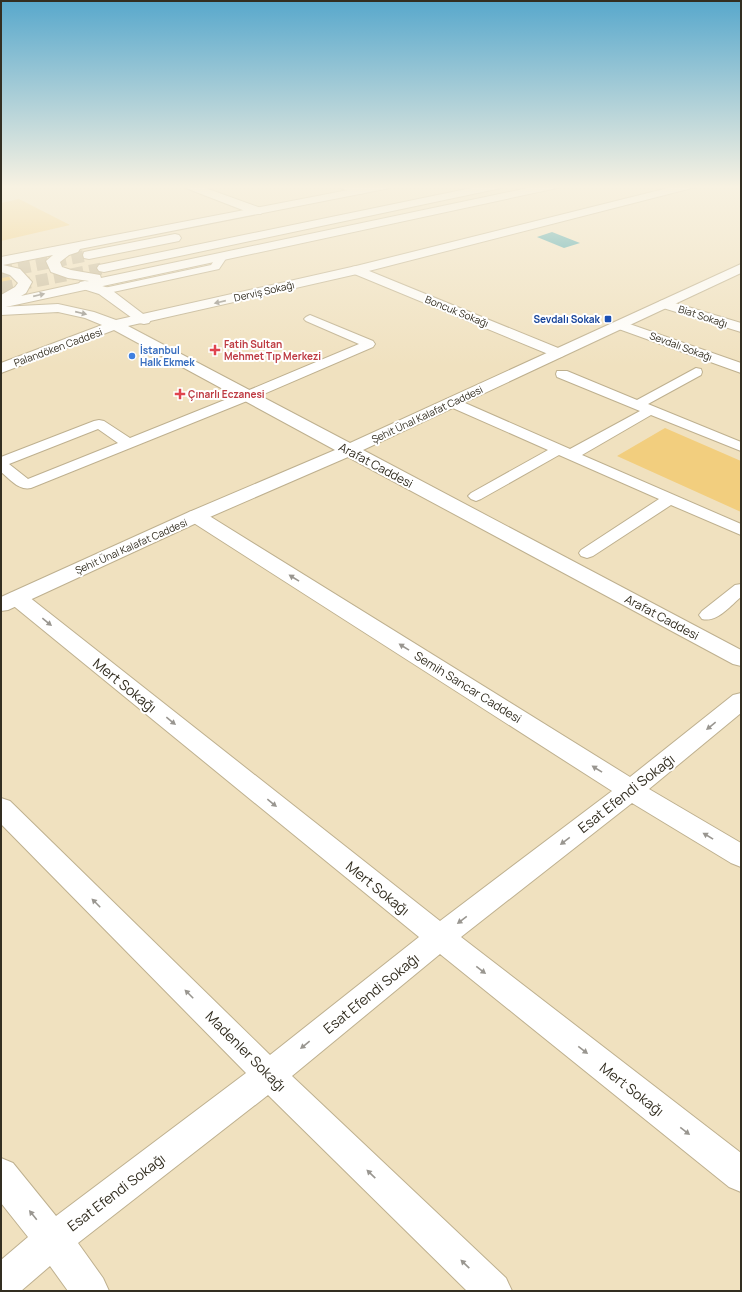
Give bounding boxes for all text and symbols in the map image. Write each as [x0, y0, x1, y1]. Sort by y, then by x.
street label: Derviş Sokağı [232, 277, 296, 305]
one-way arrow [33, 292, 45, 298]
street label: Boncuk Sokağı [423, 292, 491, 330]
one-way arrow [213, 299, 226, 305]
street label: Biat Sokağı [677, 301, 729, 331]
one-way arrow [75, 310, 87, 316]
place label: Sevdalı Sokak [533, 312, 601, 326]
marker: Sevdalı Sokak [603, 314, 613, 324]
street label: Palandöken Caddesi [12, 324, 104, 370]
street label: Sevdalı Sokağı [648, 328, 714, 364]
place label: Fatih Sultan Mehmet Tıp Merkezi [224, 337, 321, 363]
place label: İstanbul Halk Ekmek [140, 343, 195, 369]
marker: Fatih Sultan Mehmet Tıp Merkezi [209, 344, 221, 356]
marker: İstanbul Halk Ekmek [127, 351, 137, 361]
street label: Şehit Ünal Kalafat Caddesi [369, 382, 485, 446]
place label: Çınarlı Eczanesi [188, 387, 265, 401]
marker: Çınarlı Eczanesi [175, 389, 185, 399]
street label: Arafat Caddesi [336, 438, 416, 492]
street label: Şehit Ünal Kalafat Caddesi [73, 515, 189, 577]
one-way arrow [288, 574, 300, 581]
street label: Arafat Caddesi [622, 590, 702, 644]
one-way arrow [42, 618, 53, 627]
one-way arrow [399, 643, 409, 651]
street label: Semih Sancar Caddesi [411, 647, 525, 727]
street label: Mert Sokağı [89, 654, 161, 716]
one-way arrow [165, 717, 176, 726]
one-way arrow [705, 722, 716, 730]
street label: Esat Efendi Sokağı [574, 749, 678, 837]
one-way arrow [591, 765, 602, 772]
one-way arrow [266, 798, 277, 807]
one-way arrow [702, 833, 714, 840]
one-way arrow [559, 837, 570, 846]
street label: Mert Sokağı [342, 857, 414, 919]
one-way arrow [91, 898, 101, 908]
one-way arrow [456, 916, 467, 925]
street label: Esat Efendi Sokağı [319, 948, 423, 1038]
one-way arrow [476, 966, 487, 974]
one-way arrow [184, 989, 193, 999]
street label: Madenler Sokağı [202, 1007, 290, 1095]
one-way arrow [300, 1041, 311, 1050]
one-way arrow [578, 1046, 589, 1055]
street label: Mert Sokağı [596, 1058, 668, 1120]
one-way arrow [680, 1127, 691, 1135]
street label: Esat Efendi Sokağı [63, 1149, 169, 1235]
one-way arrow [366, 1169, 376, 1178]
one-way arrow [29, 1210, 37, 1221]
one-way arrow [460, 1259, 470, 1269]

